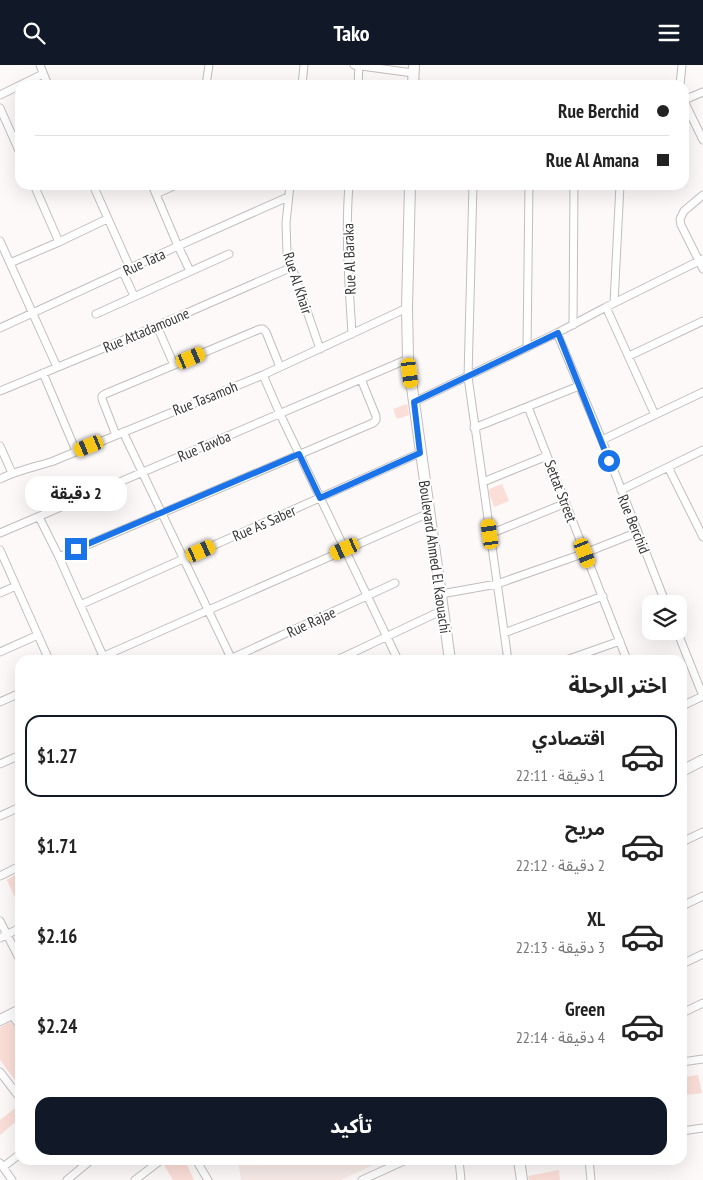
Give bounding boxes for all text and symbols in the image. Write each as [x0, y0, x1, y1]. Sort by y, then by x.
icon: search [20, 19, 48, 47]
text: Tako [333, 19, 370, 47]
icon: menu [655, 19, 683, 47]
text: Rue Berchid [558, 99, 639, 123]
text: Rue Al Amana [546, 148, 639, 172]
street label: Rue Al Baraka [338, 223, 360, 295]
street label: Rue Tata [120, 244, 168, 280]
street label: Rue Al Khair [279, 250, 317, 317]
street label: Rue Attadamoune [100, 303, 192, 357]
car [174, 345, 207, 371]
car [400, 357, 419, 389]
street label: Rue Tasamoh [170, 376, 240, 420]
street label: Rue Tawba [175, 426, 233, 466]
car [72, 433, 105, 459]
route start [598, 450, 620, 472]
street label: Settat Street [540, 457, 582, 525]
callout: 2 دقيقة [25, 477, 127, 511]
street label: Boulevard Ahmed El Kaouachi [415, 479, 455, 635]
text: 2 دقيقة [50, 483, 102, 503]
street label: Rue Berchid [614, 492, 654, 556]
street label: Rue As Saber [229, 500, 299, 545]
car [480, 518, 499, 550]
car [328, 536, 361, 562]
car [572, 536, 597, 570]
route end [65, 538, 87, 560]
car [184, 538, 217, 564]
map controls [642, 595, 687, 640]
button: layers [642, 595, 687, 640]
street label: Rue Rajae [284, 602, 338, 642]
text: اختر الرحلة [569, 671, 667, 699]
text: اقتصادي [532, 726, 605, 750]
icon: car [620, 734, 665, 779]
text: $1.27 [37, 744, 77, 768]
text: 1 دقيقة · 22:11 [516, 765, 605, 785]
text: مريح [565, 816, 605, 840]
icon: car [620, 824, 665, 869]
text: $1.71 [37, 834, 77, 858]
text: 2 دقيقة · 22:12 [516, 855, 605, 875]
text: XL [587, 907, 605, 931]
icon: car [620, 914, 665, 959]
text: $2.16 [37, 924, 77, 948]
text: 3 دقيقة · 22:13 [516, 937, 605, 957]
text: Green [565, 997, 605, 1021]
icon: car [620, 1004, 665, 1049]
text: $2.24 [37, 1014, 77, 1038]
text: 4 دقيقة · 22:14 [516, 1027, 605, 1047]
button: تأكيد [35, 1097, 667, 1155]

